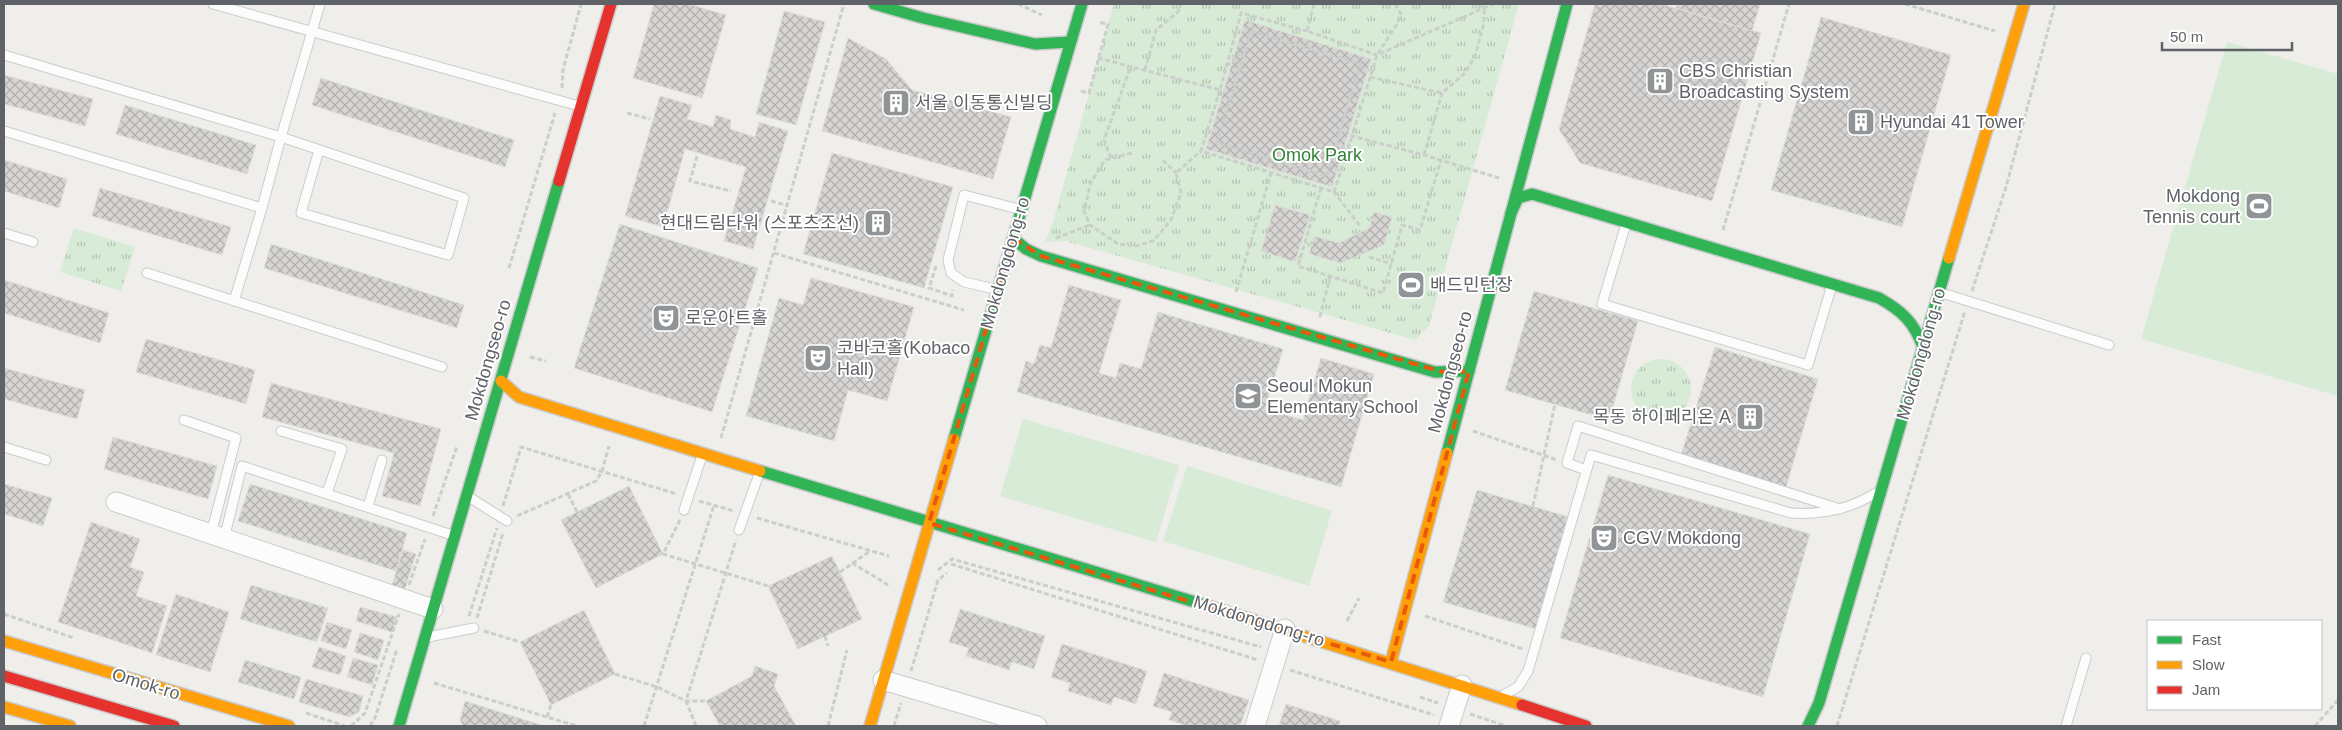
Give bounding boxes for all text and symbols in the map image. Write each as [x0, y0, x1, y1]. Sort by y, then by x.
scale bar [2162, 20, 2292, 52]
text: 50 m [2170, 28, 2203, 45]
place label: CBS Christian Broadcasting System [1679, 61, 1849, 102]
building icon: CBS Christian Broadcasting System [1645, 66, 1675, 96]
building icon: 서울 이동통신빌딩 [881, 88, 911, 118]
place label: 서울 이동통신빌딩 [915, 93, 1052, 113]
building icon: Hyundai 41 Tower [1846, 107, 1876, 137]
place label: Hyundai 41 Tower [1880, 112, 2024, 132]
park label: Omok Park [1272, 145, 1363, 165]
place label: Mokdong Tennis court [2143, 186, 2240, 227]
sports icon: Mokdong Tennis court [2244, 191, 2274, 221]
street label: Mokdongdong-ro [977, 195, 1033, 331]
building icon: 현대드림타워 (스포츠조선) [863, 208, 893, 238]
place label: 현대드림타워 (스포츠조선) [660, 213, 859, 233]
sports icon: 배드민턴장 [1396, 270, 1426, 300]
place label: 배드민턴장 [1430, 275, 1513, 295]
street label: Mokdongdong-ro [1893, 286, 1949, 422]
street label: Mokdongseo-ro [461, 297, 515, 423]
theatre icon: 로운아트홀 [651, 303, 681, 333]
place label: 로운아트홀 [685, 308, 768, 328]
street label: Mokdongseo-ro [1424, 309, 1476, 435]
place label: 코바코홀(Kobaco Hall) [837, 338, 970, 379]
theatre icon: 코바코홀(Kobaco Hall) [803, 343, 833, 373]
place label: Seoul Mokun Elementary School [1267, 376, 1418, 417]
school or university icon: Seoul Mokun Elementary School [1233, 381, 1263, 411]
building icon: 목동 하이페리온 A [1735, 402, 1765, 432]
place label: 목동 하이페리온 A [1593, 407, 1731, 427]
theatre icon: CGV Mokdong [1589, 523, 1619, 553]
place label: CGV Mokdong [1623, 528, 1741, 548]
street label: Mokdongdong-ro [1191, 592, 1327, 650]
legend [2147, 620, 2322, 710]
text: Fast [2192, 631, 2222, 648]
text: Slow [2192, 656, 2225, 673]
street label: Omok-ro [110, 664, 182, 704]
text: Jam [2192, 681, 2220, 698]

